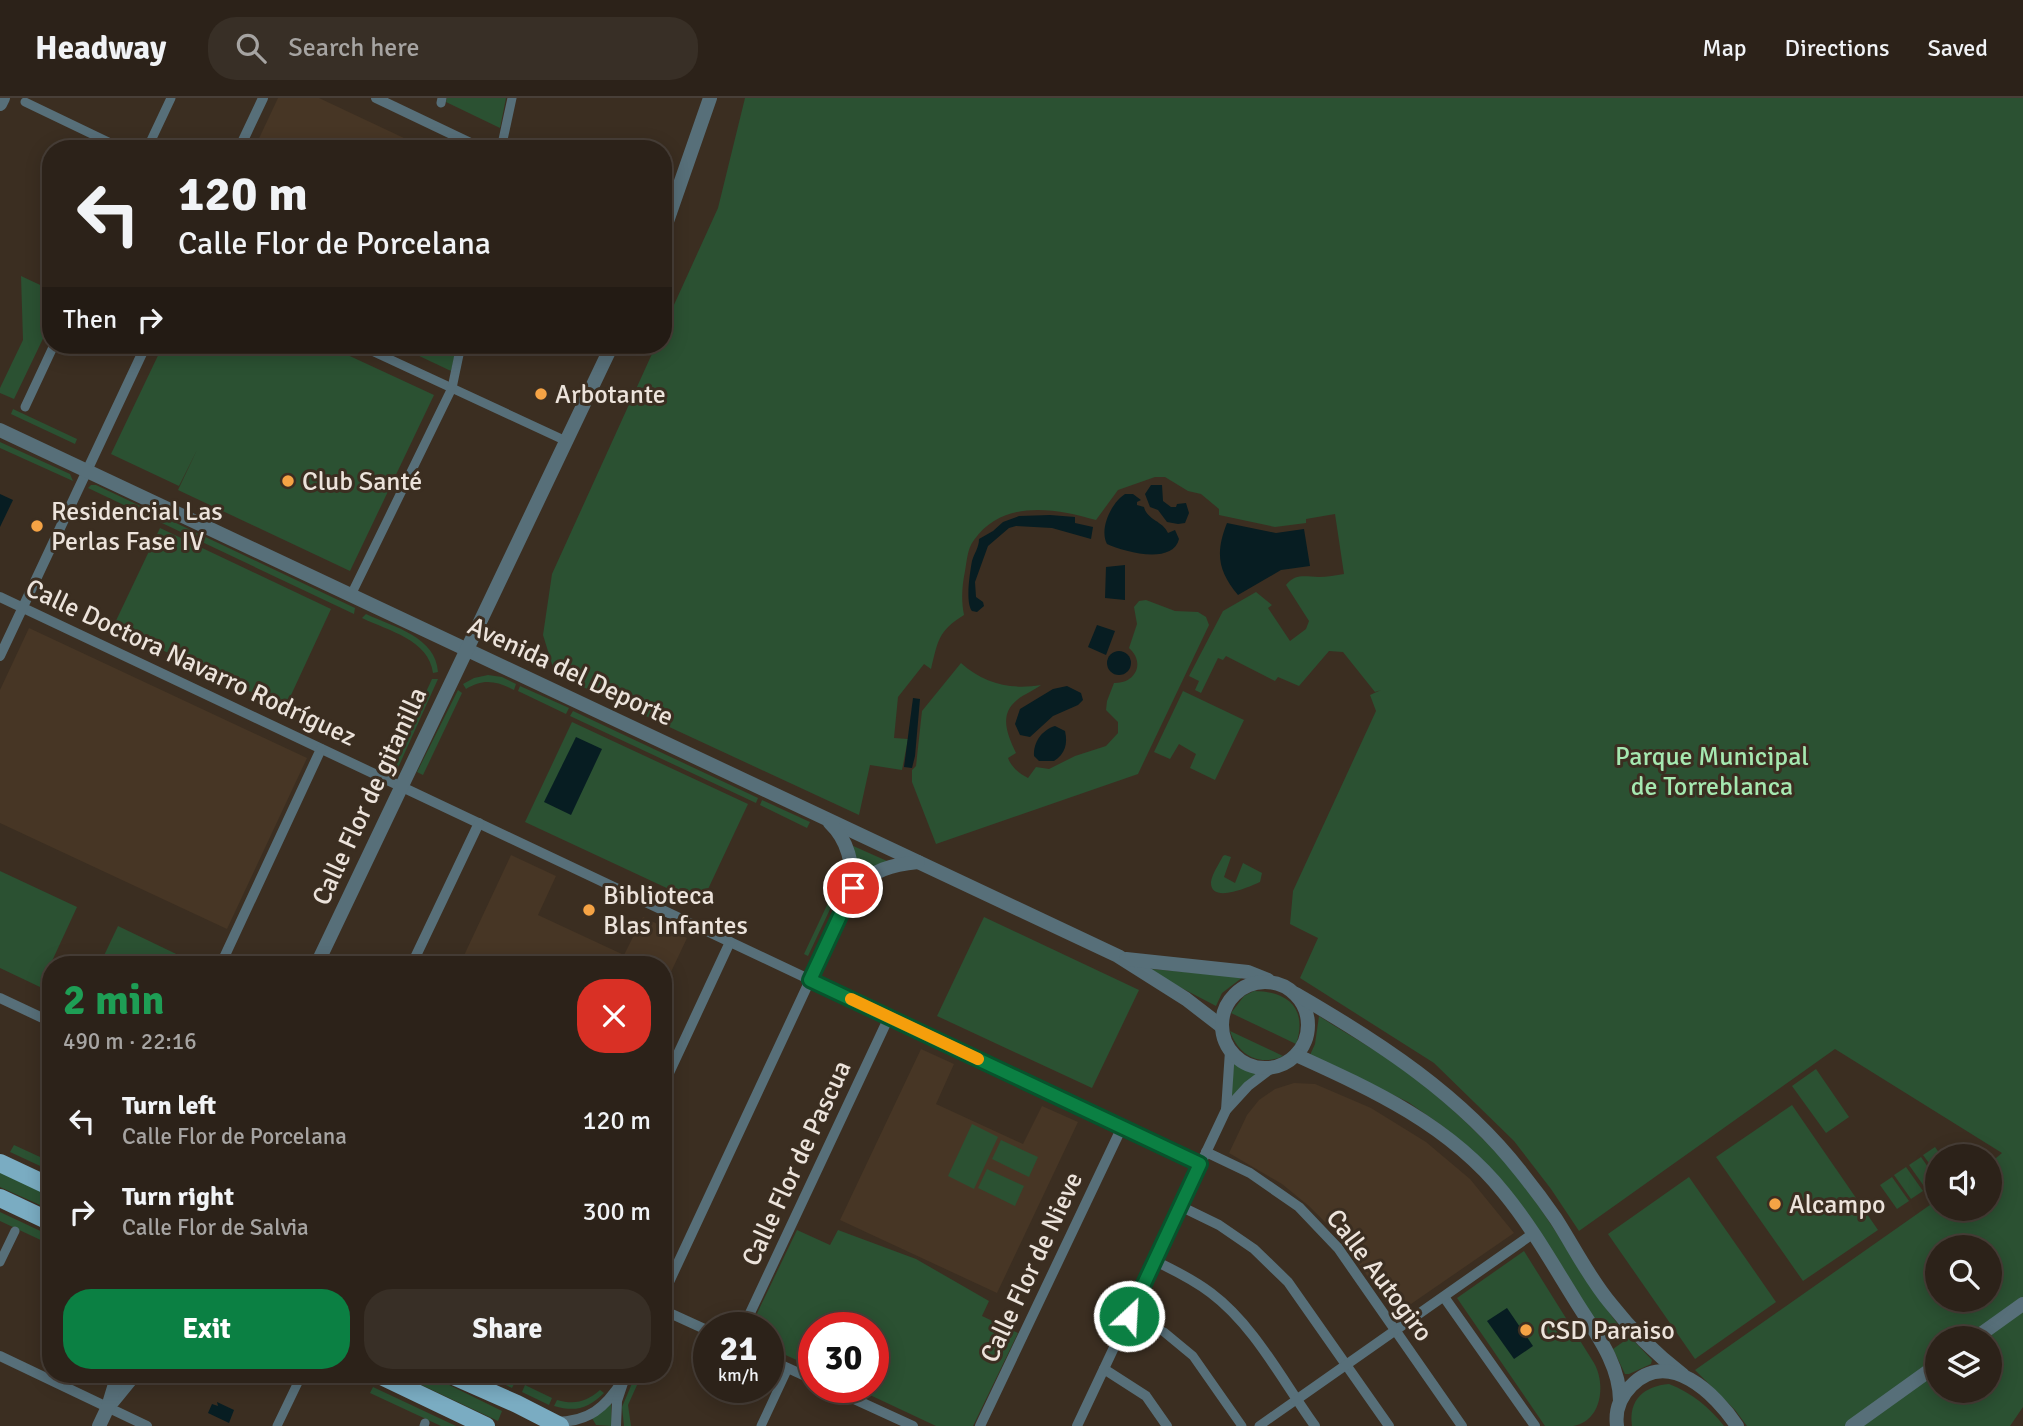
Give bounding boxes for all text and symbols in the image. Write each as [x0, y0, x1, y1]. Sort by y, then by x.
search box [208, 17, 698, 80]
text: Headway [35, 28, 166, 69]
icon: search [232, 29, 270, 67]
text: Search here [288, 32, 419, 64]
text: Map [1702, 33, 1747, 63]
text: Directions [1785, 33, 1890, 63]
text: Saved [1928, 33, 1988, 63]
text: 120 m [178, 164, 308, 224]
icon: left [63, 168, 154, 259]
text: Calle Flor de Porcelana [178, 224, 491, 263]
icon: right [131, 301, 169, 339]
text: Then [63, 304, 117, 336]
place label: Arbotante [555, 379, 666, 411]
marker: Arbotante [533, 386, 549, 402]
place label: Club Santé [302, 466, 422, 498]
marker: Club Santé [280, 473, 296, 489]
place label: Residencial Las Perlas Fase IV [51, 496, 223, 558]
marker: Residencial Las Perlas Fase IV [29, 518, 45, 534]
street label: Calle Doctora Navarro Rodríguez [20, 572, 361, 754]
street label: Avenida del Deporte [463, 610, 678, 734]
street label: Calle Flor de gitanilla [305, 682, 434, 910]
park label: Parque Municipal de Torreblanca [1615, 741, 1809, 803]
pin [823, 858, 883, 918]
icon: arrive [834, 869, 872, 907]
place label: Biblioteca Blas Infantes [603, 880, 748, 942]
marker: Biblioteca Blas Infantes [581, 902, 597, 918]
text: 2 min [63, 975, 164, 1026]
button: close [577, 979, 651, 1053]
text: 490 m · 22:16 [63, 1027, 197, 1056]
street label: Calle Flor de Pascua [735, 1056, 858, 1271]
text: Turn left [122, 1090, 216, 1122]
icon: left [63, 1102, 101, 1140]
text: 120 m [582, 1105, 651, 1137]
text: Calle Flor de Porcelana [122, 1122, 347, 1151]
map controls [1925, 1144, 2002, 1403]
button: sound [1925, 1144, 2002, 1221]
street label: Calle Flor de Nieve [974, 1167, 1090, 1368]
text: Turn right [122, 1181, 234, 1213]
place label: Alcampo [1789, 1189, 1885, 1221]
icon: right [63, 1193, 101, 1231]
text: 300 m [582, 1196, 651, 1228]
marker: Alcampo [1767, 1196, 1783, 1212]
street label: Calle Autogiro [1319, 1203, 1439, 1348]
text: Calle Flor de Salvia [122, 1213, 309, 1242]
button: search [1925, 1235, 2002, 1312]
position arrow [1092, 1279, 1166, 1353]
button: Exit [63, 1289, 350, 1369]
button: Share [364, 1289, 651, 1369]
speed limit sign: 30 [798, 1312, 889, 1403]
place label: CSD Paraiso [1540, 1315, 1675, 1347]
marker: CSD Paraiso [1518, 1322, 1534, 1338]
button: layers [1925, 1326, 2002, 1403]
text: 21 [720, 1327, 757, 1370]
text: km/h [718, 1364, 759, 1386]

